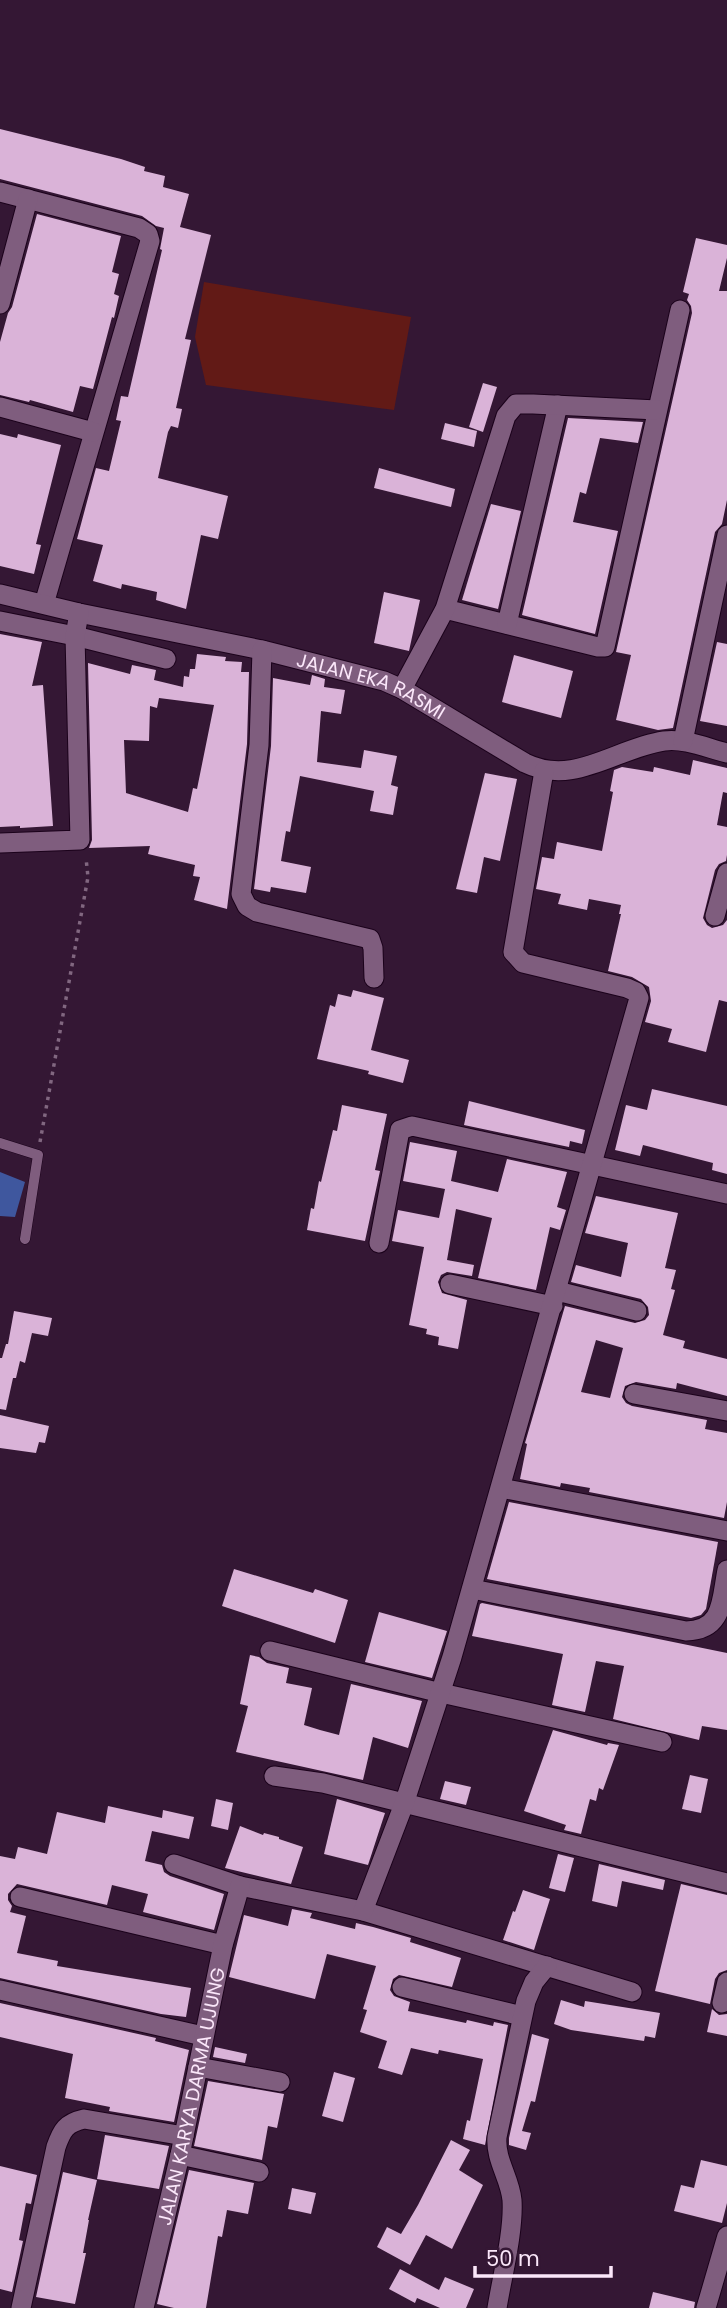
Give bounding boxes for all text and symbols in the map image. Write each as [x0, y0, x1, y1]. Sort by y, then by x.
street label: JALAN EKA RASMI [294, 646, 450, 726]
street label: JALAN KARYA DARMA UJUNG [151, 1965, 232, 2228]
scale bar [475, 2234, 612, 2278]
text: 50 m [486, 2244, 540, 2273]

